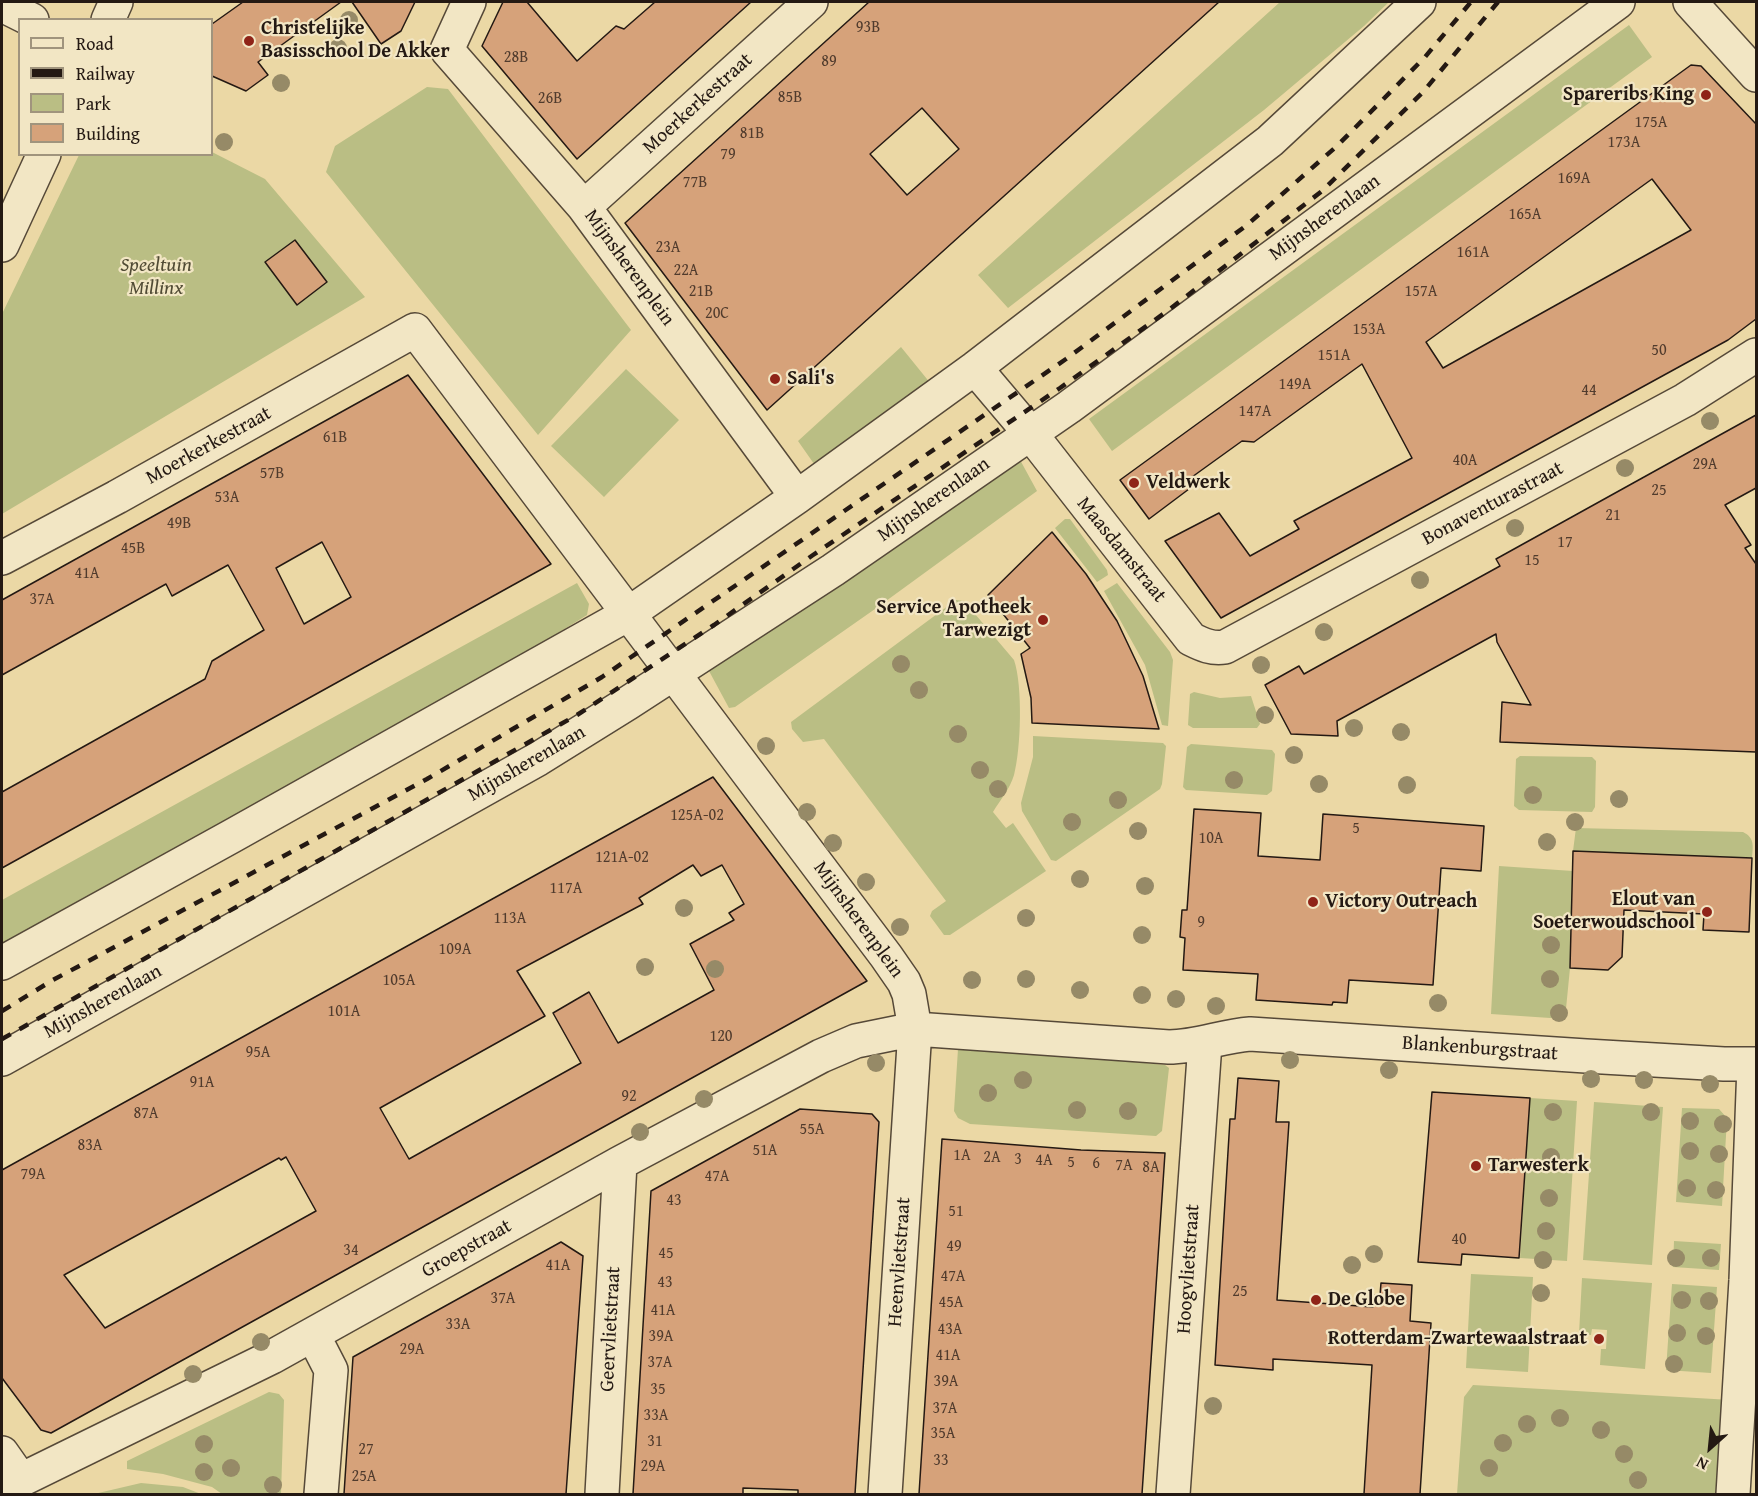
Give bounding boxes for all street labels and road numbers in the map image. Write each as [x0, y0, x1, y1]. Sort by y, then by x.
street label: Moerkerkestraat [638, 48, 758, 160]
street label: Mijnsherenlaan [1265, 170, 1385, 266]
street label: Mijnsherenplein [579, 205, 679, 331]
street label: Moerkerkestraat [142, 402, 276, 490]
street label: Mijnsherenlaan [873, 452, 995, 548]
street label: Bonaventurastraat [1418, 457, 1568, 551]
street label: Maasdamstraat [1071, 492, 1171, 608]
street label: Mijnsherenlaan [464, 721, 590, 807]
street label: Mijnsherenplein [808, 857, 908, 983]
street label: Mijnsherenlaan [40, 960, 166, 1044]
street label: Blankenburgstraat [1401, 1032, 1559, 1066]
street label: Heenvlietstraat [883, 1196, 917, 1328]
street label: Hoogvlietstraat [1172, 1203, 1206, 1335]
street label: Groepstraat [418, 1214, 516, 1284]
street label: Geervlietstraat [596, 1266, 626, 1392]

